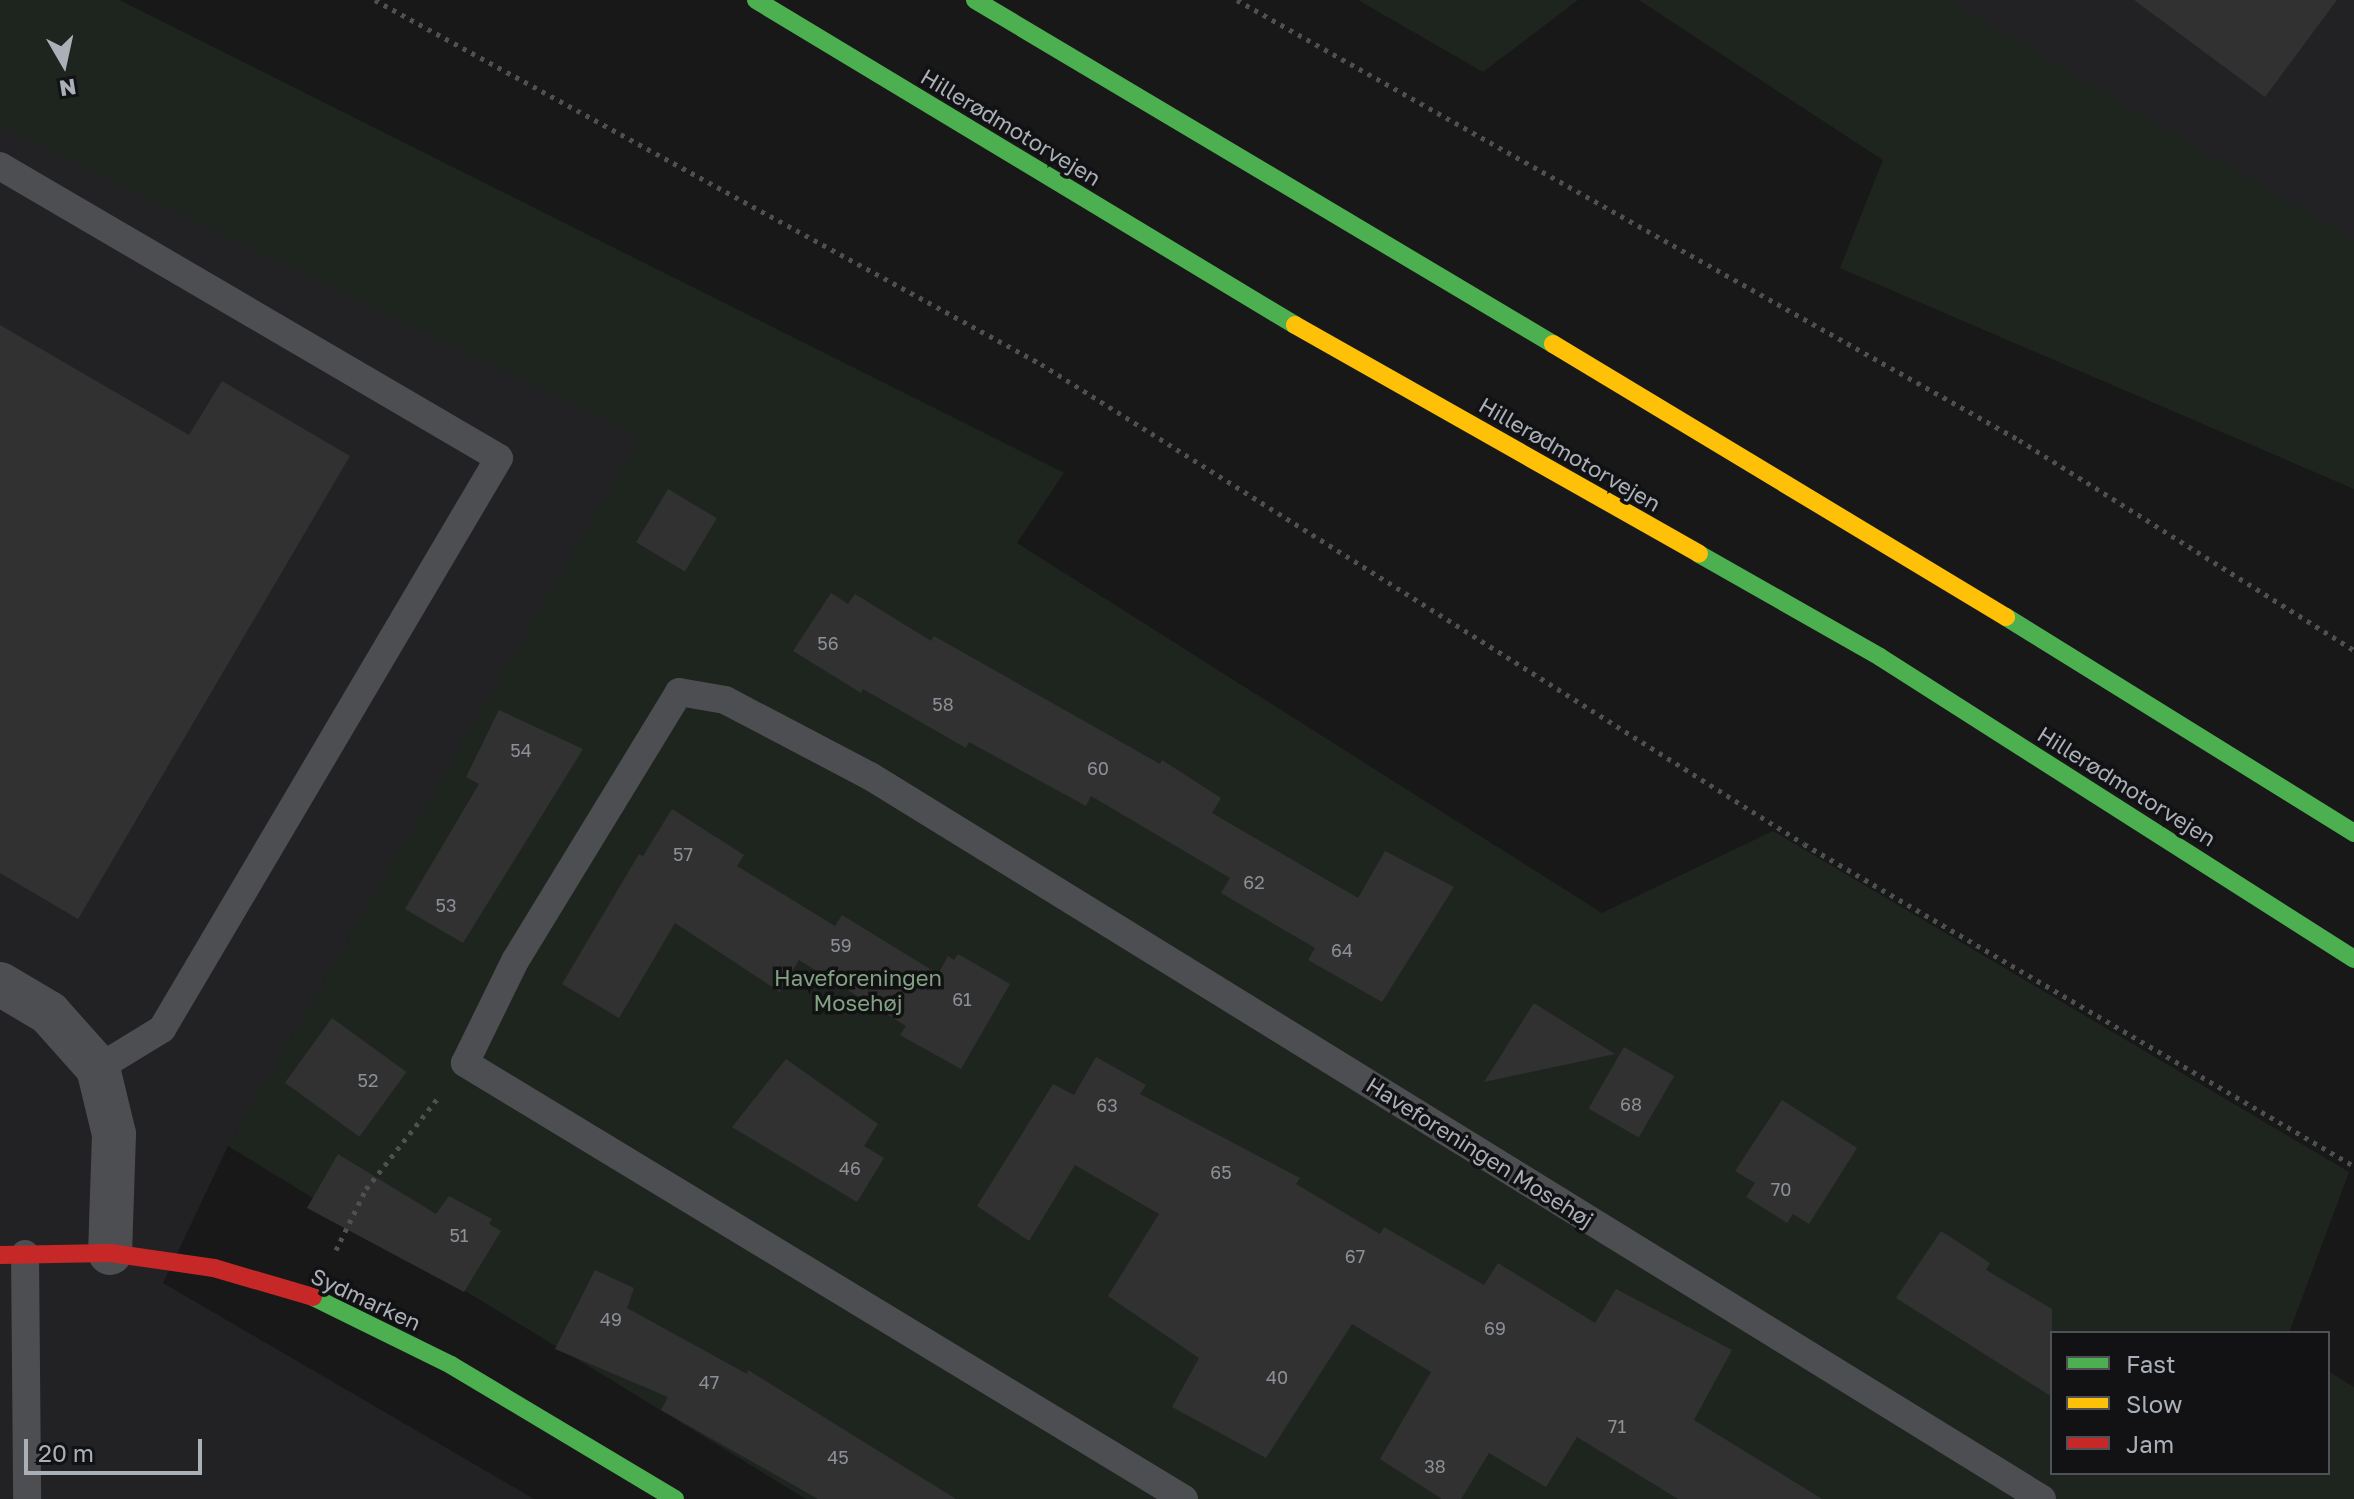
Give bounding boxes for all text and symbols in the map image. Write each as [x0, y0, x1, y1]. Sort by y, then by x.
north arrow [24, 24, 104, 104]
street label: Hillerødmotorvejen [916, 63, 1106, 191]
text: N [57, 74, 78, 103]
street label: Hillerødmotorvejen [1475, 391, 1665, 517]
house number: 56 [817, 632, 839, 654]
house number: 58 [932, 693, 954, 715]
street label: Hillerødmotorvejen [2033, 720, 2221, 852]
house number: 54 [510, 739, 532, 761]
house number: 60 [1087, 757, 1109, 779]
house number: 57 [673, 843, 693, 865]
house number: 62 [1243, 871, 1265, 893]
house number: 53 [436, 894, 456, 916]
house number: 59 [830, 934, 852, 956]
house number: 64 [1331, 939, 1353, 961]
park label: Haveforeningen Mosehøj [774, 964, 942, 1016]
house number: 61 [952, 988, 972, 1010]
house number: 52 [358, 1069, 378, 1091]
street label: Haveforeningen Mosehøj [1362, 1071, 1598, 1233]
house number: 68 [1620, 1093, 1642, 1115]
house number: 63 [1096, 1094, 1118, 1116]
house number: 46 [839, 1157, 861, 1179]
house number: 65 [1210, 1161, 1232, 1183]
house number: 70 [1771, 1178, 1791, 1200]
house number: 51 [449, 1224, 469, 1246]
house number: 67 [1345, 1245, 1365, 1267]
street label: Sydmarken [307, 1262, 425, 1336]
house number: 49 [600, 1308, 622, 1330]
house number: 69 [1484, 1317, 1506, 1339]
legend [2050, 1331, 2330, 1475]
text: Fast [2126, 1349, 2176, 1378]
house number: 40 [1266, 1366, 1288, 1388]
house number: 47 [699, 1371, 719, 1393]
text: Slow [2126, 1389, 2182, 1418]
house number: 71 [1608, 1415, 1626, 1437]
scale bar [28, 1423, 206, 1473]
text: Jam [2126, 1429, 2174, 1458]
text: 20 m [38, 1438, 94, 1467]
house number: 45 [827, 1446, 849, 1468]
house number: 38 [1424, 1455, 1446, 1477]

